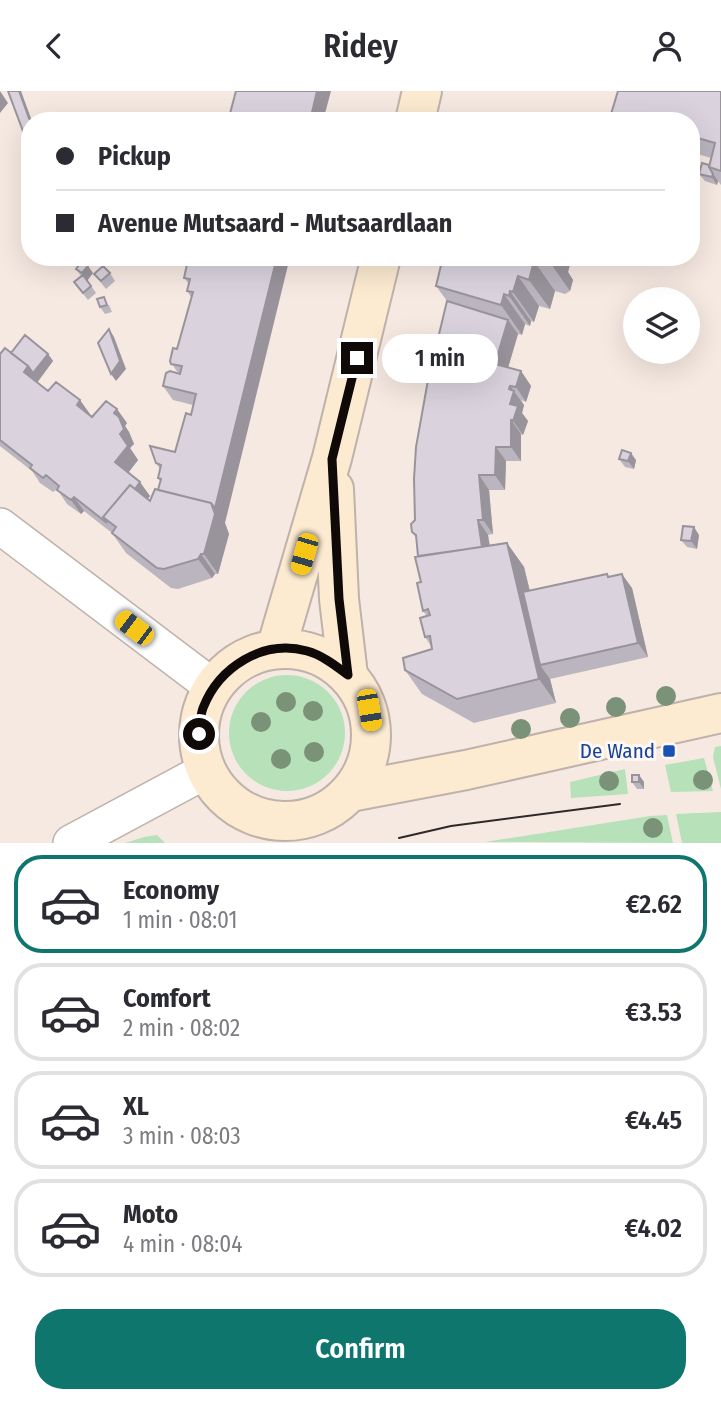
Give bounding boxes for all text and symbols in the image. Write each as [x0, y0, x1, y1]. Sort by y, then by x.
icon: back [35, 27, 73, 65]
text: Ridey [323, 27, 398, 65]
icon: person [648, 27, 686, 65]
text: Pickup [98, 141, 171, 172]
text: Avenue Mutsaard - Mutsaardlaan [98, 208, 452, 239]
map controls [623, 287, 700, 364]
button: layers [623, 287, 700, 364]
callout: 1 min [382, 334, 497, 383]
route end [341, 342, 373, 374]
text: 1 min [415, 344, 465, 372]
car [289, 531, 320, 577]
car [111, 607, 158, 649]
car [356, 687, 383, 733]
route start [183, 718, 215, 750]
place label: De Wand [580, 738, 655, 764]
marker: De Wand [661, 743, 677, 759]
icon: car [39, 873, 102, 936]
text: Economy [123, 875, 219, 906]
text: €2.62 [626, 889, 682, 920]
text: 1 min · 08:01 [123, 906, 237, 934]
icon: car [39, 981, 102, 1044]
text: Comfort [123, 983, 211, 1014]
text: €3.53 [625, 997, 682, 1028]
text: 2 min · 08:02 [123, 1014, 240, 1042]
icon: car [39, 1089, 102, 1152]
text: XL [123, 1091, 149, 1122]
text: €4.45 [625, 1105, 682, 1136]
text: 3 min · 08:03 [123, 1122, 241, 1150]
icon: car [39, 1197, 102, 1260]
text: Moto [123, 1199, 178, 1230]
text: €4.02 [625, 1213, 682, 1244]
text: 4 min · 08:04 [123, 1230, 242, 1258]
button: Confirm [35, 1309, 686, 1389]

